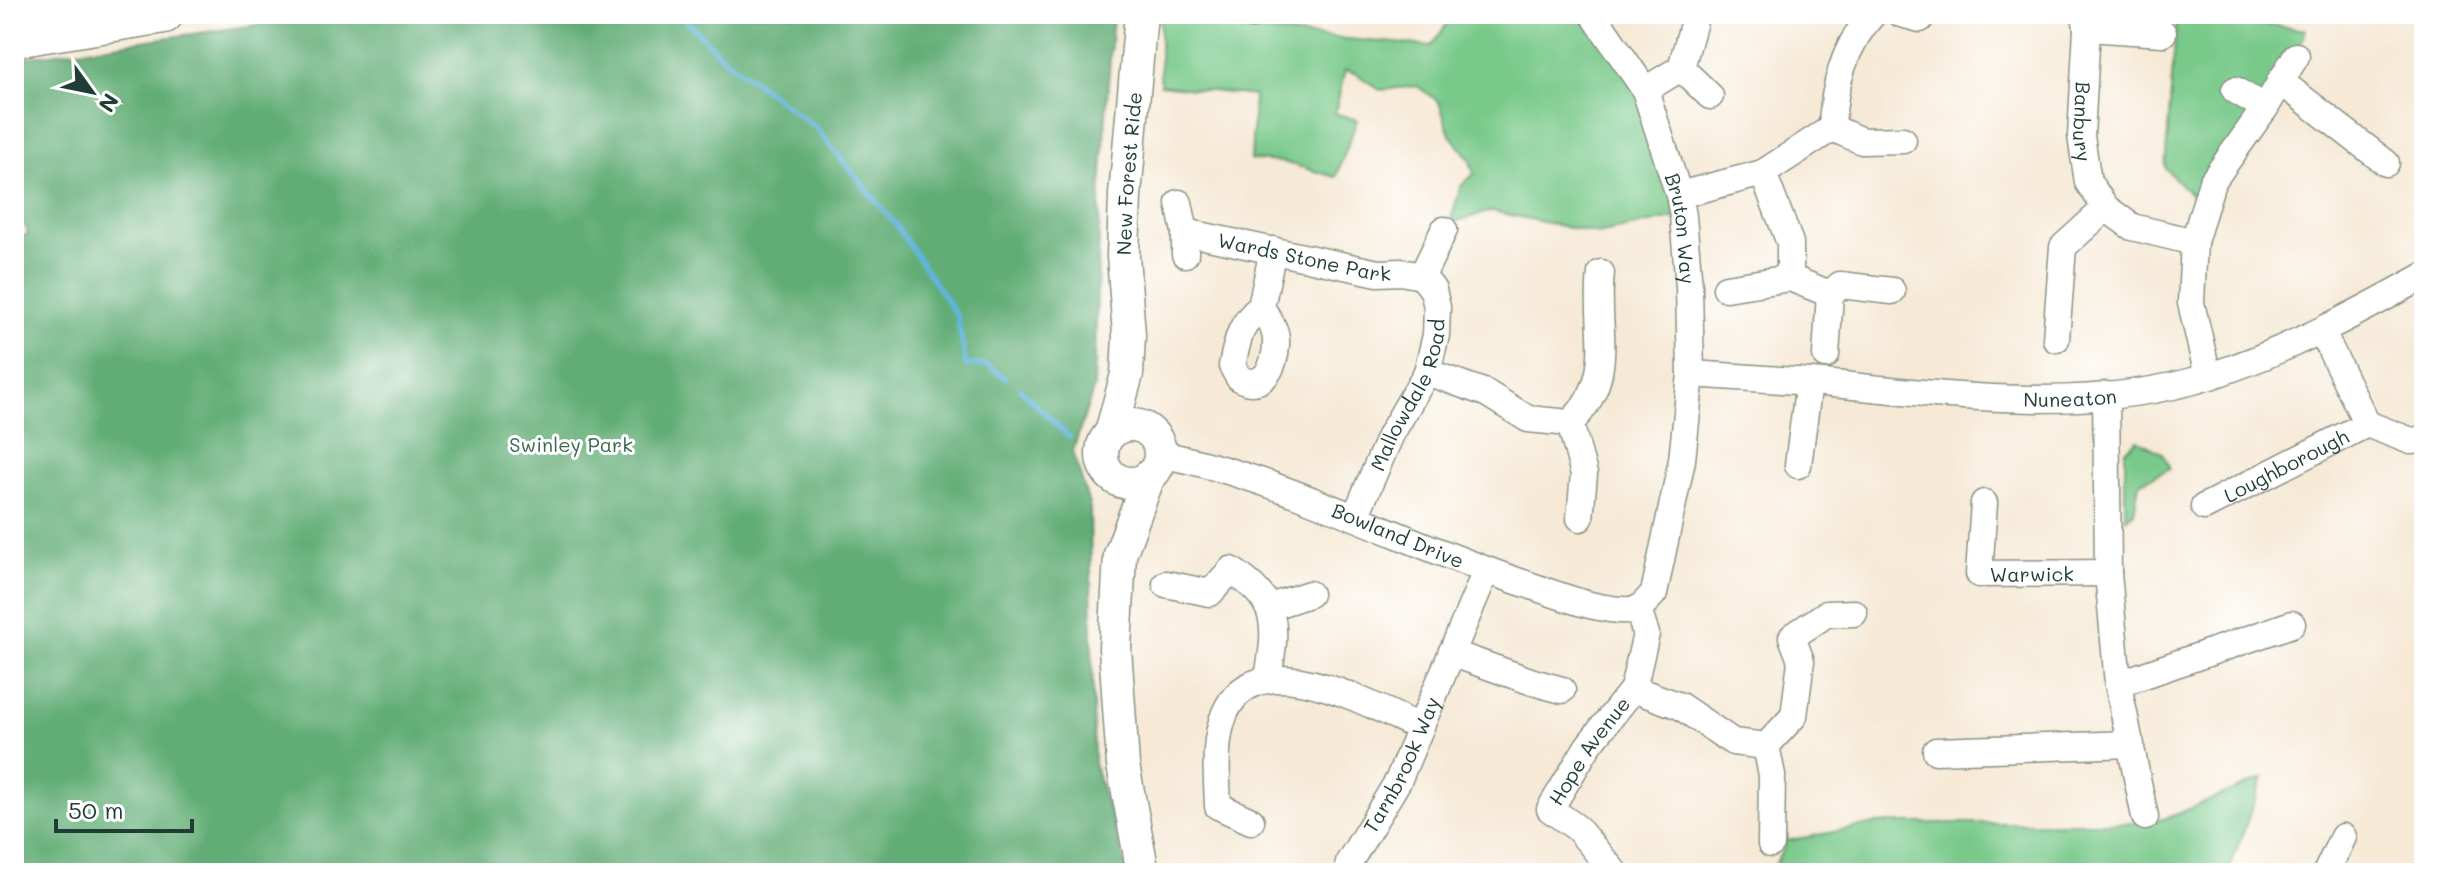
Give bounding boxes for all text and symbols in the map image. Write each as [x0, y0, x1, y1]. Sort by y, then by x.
north arrow [52, 52, 132, 132]
street label: Banbury [2068, 81, 2098, 163]
text: N [92, 88, 126, 118]
street label: New Forest Ride [1110, 91, 1147, 256]
street label: Bruton Way [1660, 170, 1702, 285]
street label: Wards Stone Park [1215, 226, 1391, 286]
street label: Mallowdale Road [1364, 318, 1450, 475]
street label: Nuneaton [2023, 382, 2118, 412]
street label: Loughborough [2219, 423, 2353, 508]
park label: Swinley Park [509, 431, 633, 457]
street label: Bowland Drive [1328, 496, 1468, 574]
street label: Warwick [1990, 560, 2074, 587]
street label: Hope Avenue [1542, 691, 1635, 810]
street label: Tarnbrook Way [1357, 692, 1445, 838]
scale bar [56, 783, 192, 833]
text: 50 m [68, 794, 124, 825]

